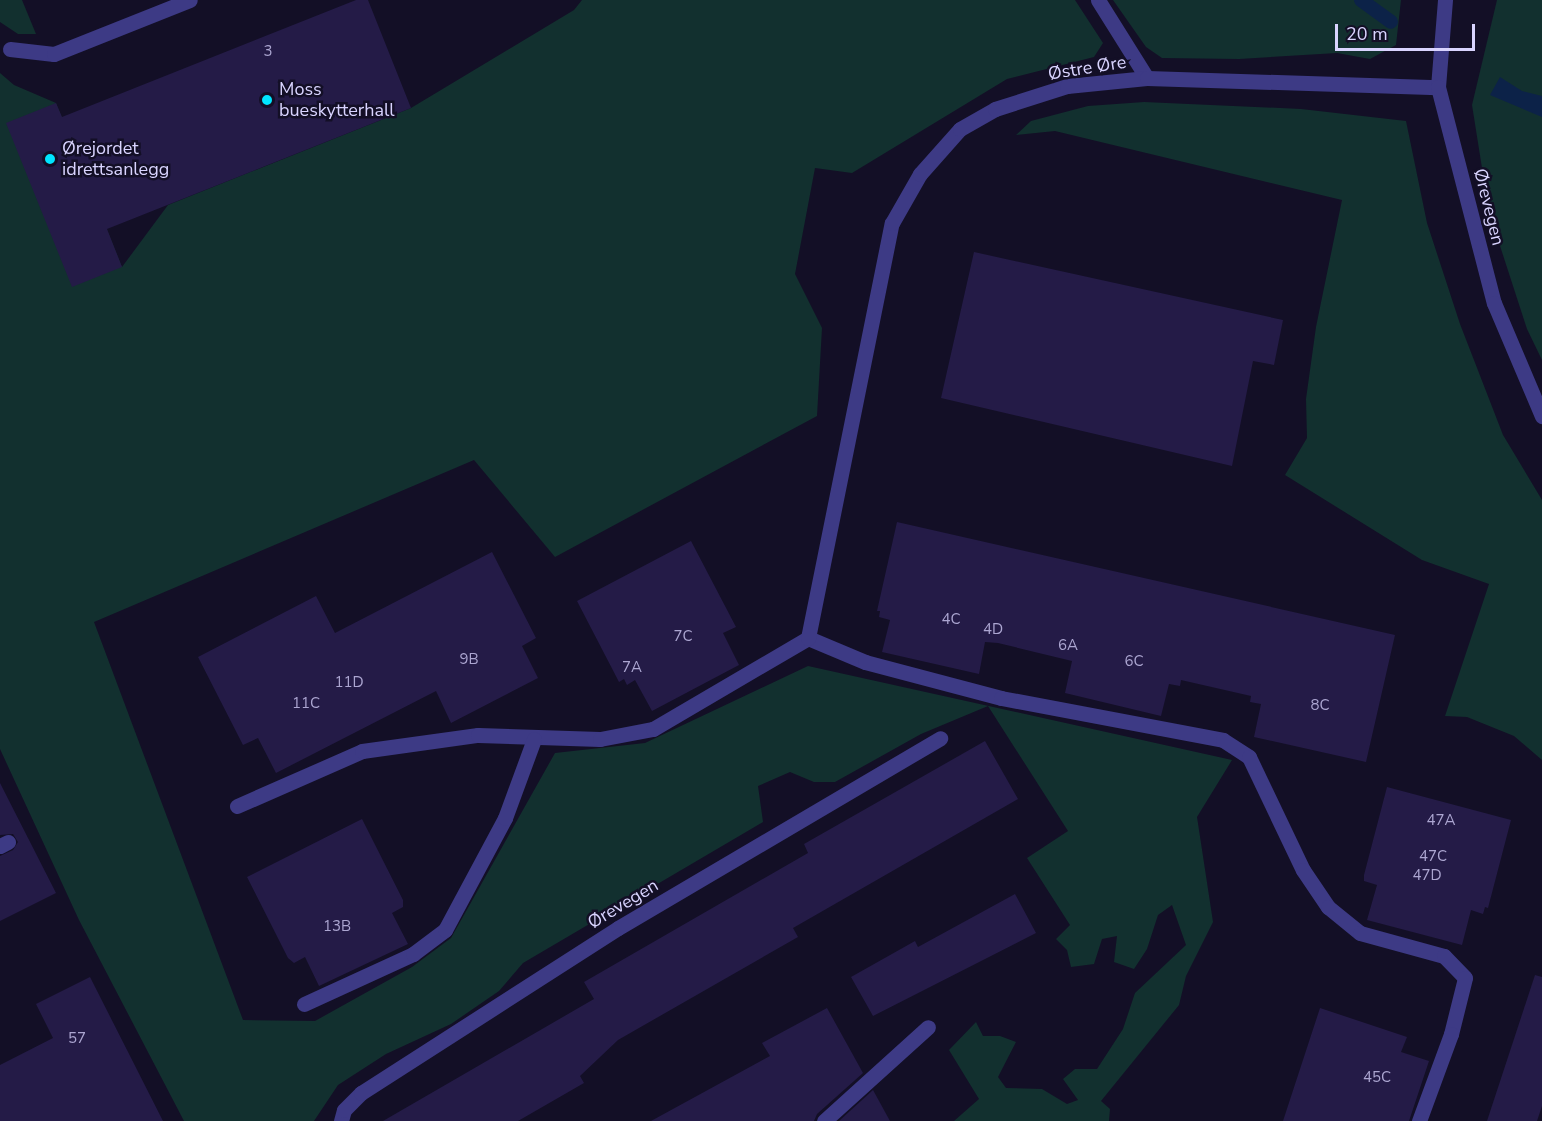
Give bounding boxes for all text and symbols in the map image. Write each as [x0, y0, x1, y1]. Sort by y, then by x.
scale bar [1338, 12, 1478, 50]
text: 20 m [1346, 22, 1388, 46]
house number: 3 [264, 43, 272, 61]
street label: Østre Øre [1046, 51, 1128, 85]
place label: Moss bueskytterhall [279, 79, 395, 122]
marker: Moss bueskytterhall [260, 93, 274, 107]
place label: Ørejordet idrettsanlegg [62, 138, 169, 180]
marker: Ørejordet idrettsanlegg [43, 152, 57, 166]
street label: Ørevegen [1469, 166, 1509, 248]
house number: 4C [941, 611, 961, 629]
house number: 4D [983, 621, 1003, 639]
house number: 7C [673, 628, 693, 646]
house number: 6A [1058, 637, 1078, 655]
house number: 9B [459, 651, 479, 669]
house number: 6C [1124, 653, 1144, 671]
house number: 7A [622, 659, 642, 677]
house number: 11D [334, 674, 364, 692]
house number: 11C [292, 695, 320, 713]
house number: 8C [1310, 697, 1330, 715]
house number: 47A [1427, 812, 1455, 830]
house number: 47C [1419, 848, 1447, 866]
house number: 47D [1412, 867, 1442, 885]
street label: Ørevegen [584, 874, 662, 934]
house number: 13B [323, 918, 351, 936]
house number: 57 [68, 1030, 86, 1048]
house number: 45C [1363, 1069, 1391, 1087]

